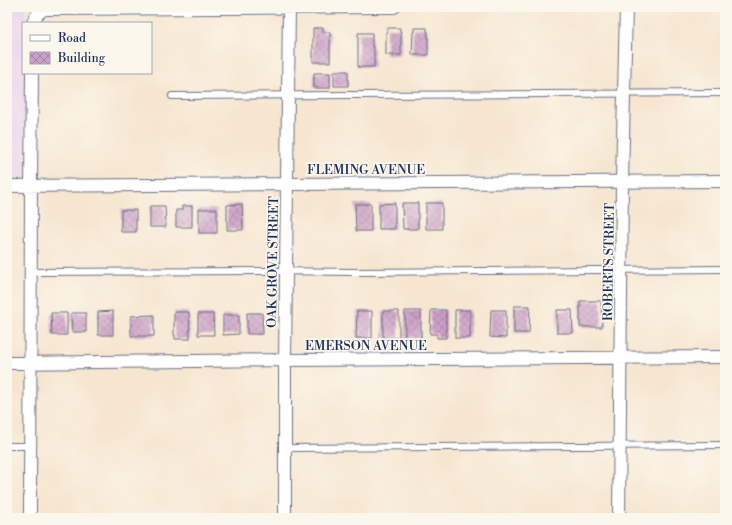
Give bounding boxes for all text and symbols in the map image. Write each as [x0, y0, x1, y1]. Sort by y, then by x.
legend [22, 22, 152, 74]
text: Road [58, 31, 86, 46]
text: Building [57, 51, 106, 66]
street label: FLEMING AVENUE [307, 162, 425, 178]
street label: OAK GROVE STREET [264, 196, 282, 328]
street label: ROBERTS STREET [600, 203, 618, 321]
street label: EMERSON AVENUE [305, 338, 427, 354]

